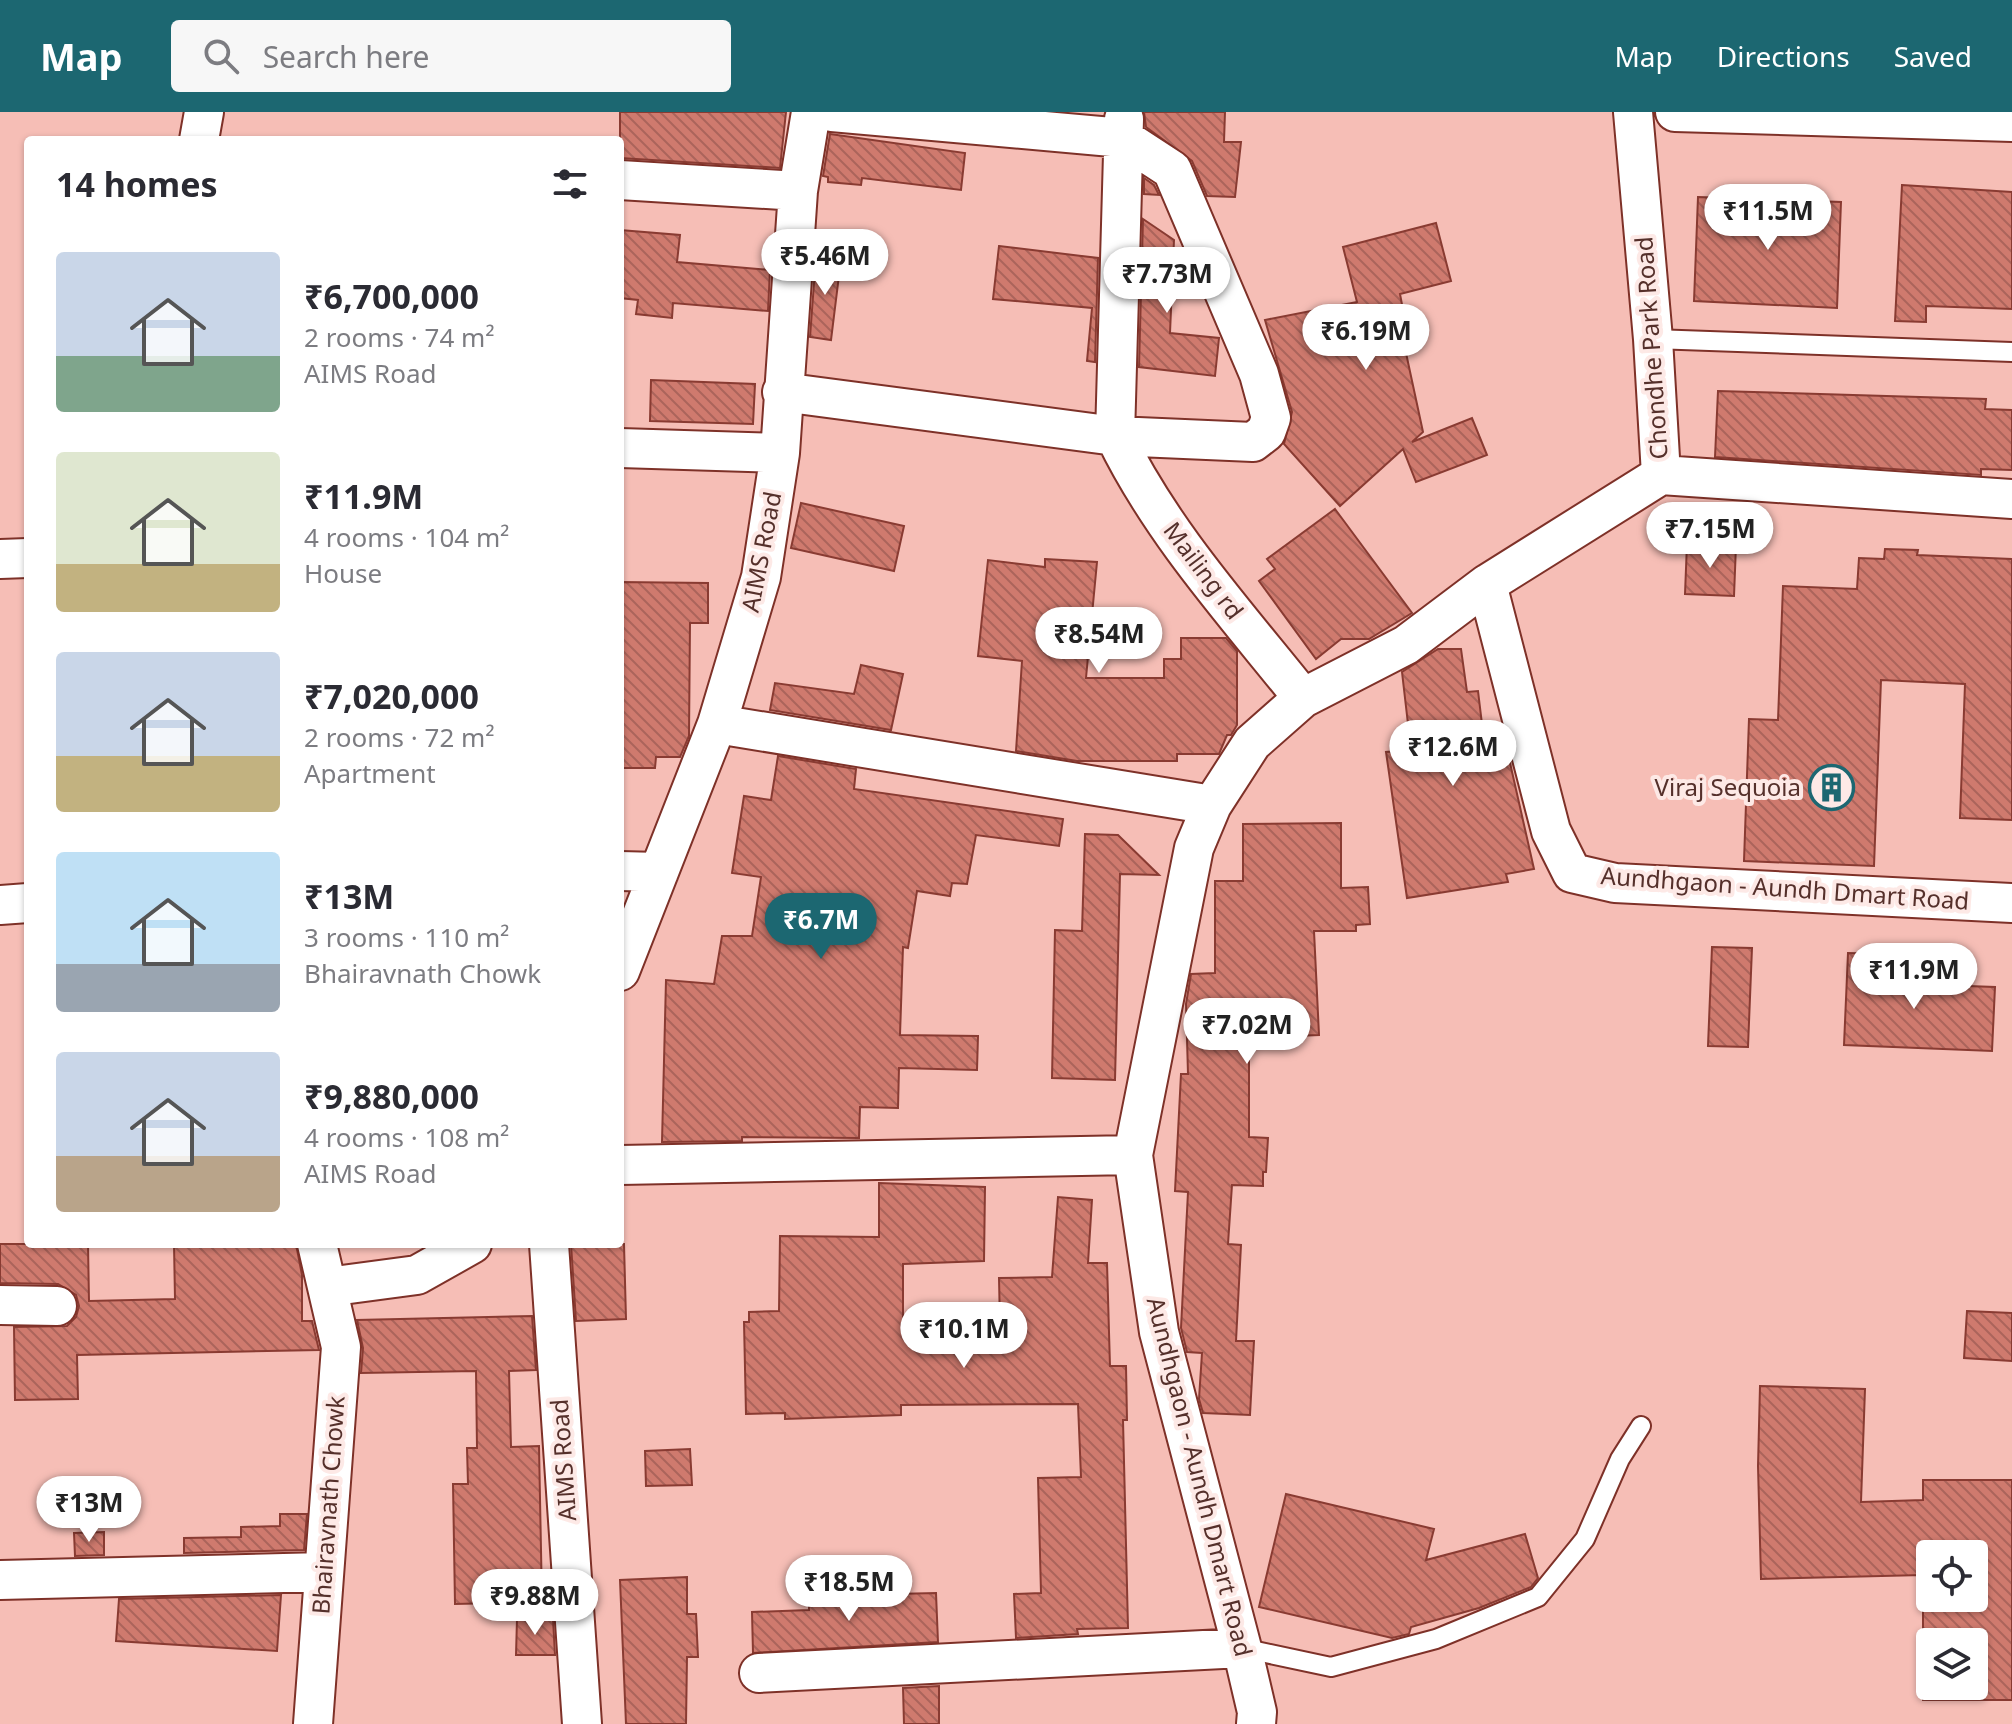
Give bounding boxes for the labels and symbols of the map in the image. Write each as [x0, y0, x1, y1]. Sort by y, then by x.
pin: ₹11.5M [1703, 184, 1833, 252]
pin: ₹5.46M [760, 229, 890, 297]
street label: Chondhe Park Road [1626, 236, 1675, 461]
pin: ₹7.73M [1102, 247, 1232, 315]
pin: ₹6.19M [1301, 304, 1431, 372]
street label: AIMS Road [733, 489, 788, 615]
pin: ₹7.15M [1645, 502, 1775, 570]
street label: Mailing rd [1157, 515, 1252, 625]
pin: ₹8.54M [1034, 607, 1164, 675]
pin: ₹12.6M [1388, 720, 1518, 788]
building icon: Viraj Sequoia [1808, 764, 1856, 812]
place label: Viraj Sequoia [1655, 770, 1801, 803]
street label: Aundhgaon - Aundh Dmart Road [1600, 858, 1970, 917]
pin: ₹6.7M [765, 893, 877, 961]
pin: ₹11.9M [1849, 943, 1979, 1011]
pin: ₹7.02M [1182, 998, 1312, 1066]
street label: Aundhgaon - Aundh Dmart Road [1140, 1294, 1261, 1660]
pin: ₹10.1M [899, 1302, 1029, 1370]
street label: Bhairavnath Chowk [303, 1394, 352, 1615]
street label: AIMS Road [542, 1398, 583, 1522]
pin: ₹13M [42, 1476, 136, 1544]
pin: ₹18.5M [784, 1555, 914, 1623]
pin: ₹9.88M [470, 1569, 600, 1637]

